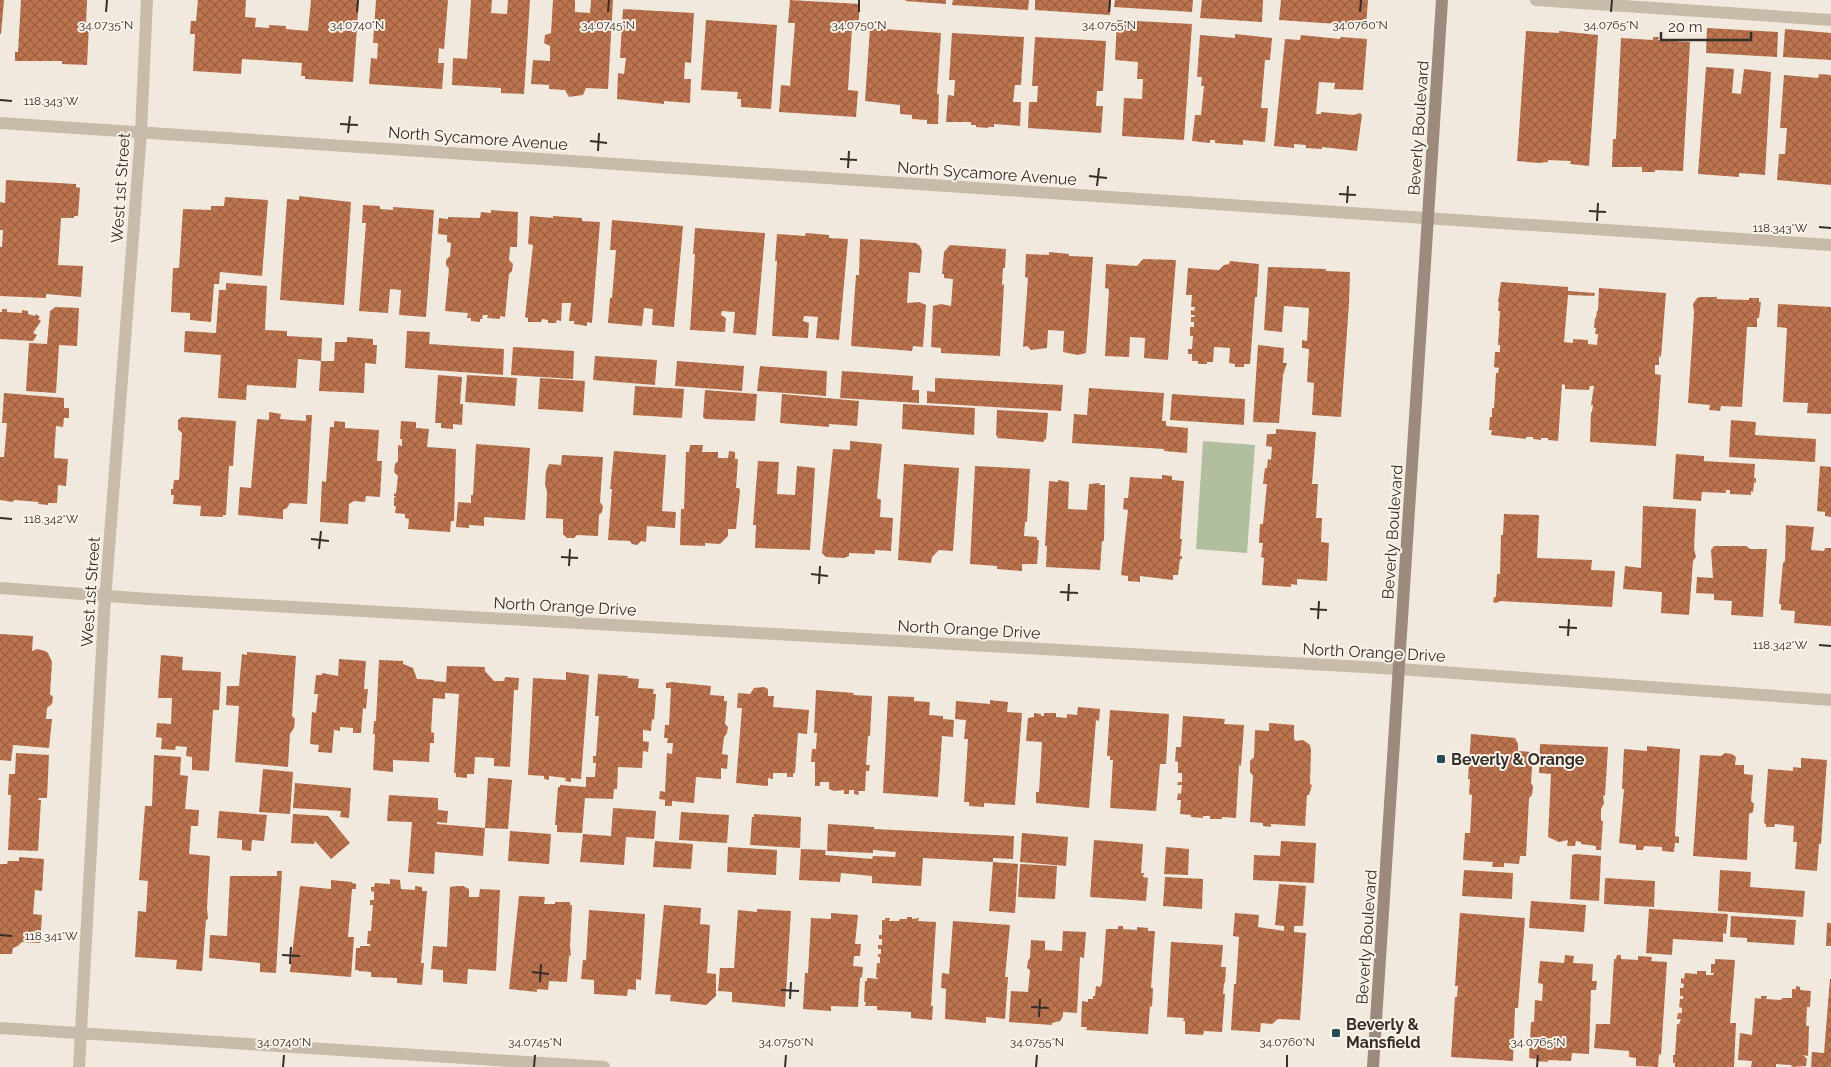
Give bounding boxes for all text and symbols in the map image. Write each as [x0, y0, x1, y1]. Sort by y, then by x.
scale bar [1661, 10, 1751, 42]
text: 34.0735°N [79, 18, 133, 32]
text: 34.0740°N [330, 18, 384, 32]
text: 34.0745°N [581, 18, 635, 32]
text: 34.0750°N [832, 18, 886, 32]
text: 34.0755°N [1082, 18, 1136, 32]
text: 34.0760°N [1332, 18, 1388, 32]
text: 34.0765°N [1583, 18, 1639, 32]
text: 20 m [1668, 18, 1703, 36]
street label: Beverly Boulevard [1404, 60, 1433, 196]
text: 118.343°W [24, 94, 79, 108]
street label: North Sycamore Avenue [387, 123, 568, 154]
street label: West 1st Street [107, 132, 134, 244]
street label: North Sycamore Avenue [896, 158, 1077, 189]
text: 118.343°W [1753, 221, 1808, 235]
street label: Beverly Boulevard [1378, 464, 1407, 600]
text: 118.342°W [24, 512, 79, 526]
street label: West 1st Street [77, 536, 104, 648]
street label: North Orange Drive [493, 593, 637, 620]
street label: North Orange Drive [897, 616, 1041, 643]
text: 118.342°W [1753, 638, 1808, 652]
street label: North Orange Drive [1302, 639, 1446, 666]
place label: Beverly & Orange [1451, 750, 1585, 769]
marker: Beverly & Orange [1435, 753, 1447, 765]
street label: Beverly Boulevard [1352, 869, 1381, 1005]
text: 118.341°W [24, 929, 78, 943]
place label: Beverly & Mansfield [1346, 1015, 1421, 1052]
marker: Beverly & Mansfield [1330, 1027, 1342, 1039]
text: 34.0740°N [257, 1035, 311, 1049]
text: 34.0745°N [508, 1035, 562, 1049]
text: 34.0750°N [759, 1035, 813, 1049]
text: 34.0755°N [1010, 1035, 1064, 1049]
text: 34.0760°N [1259, 1035, 1315, 1049]
text: 34.0765°N [1510, 1035, 1566, 1049]

